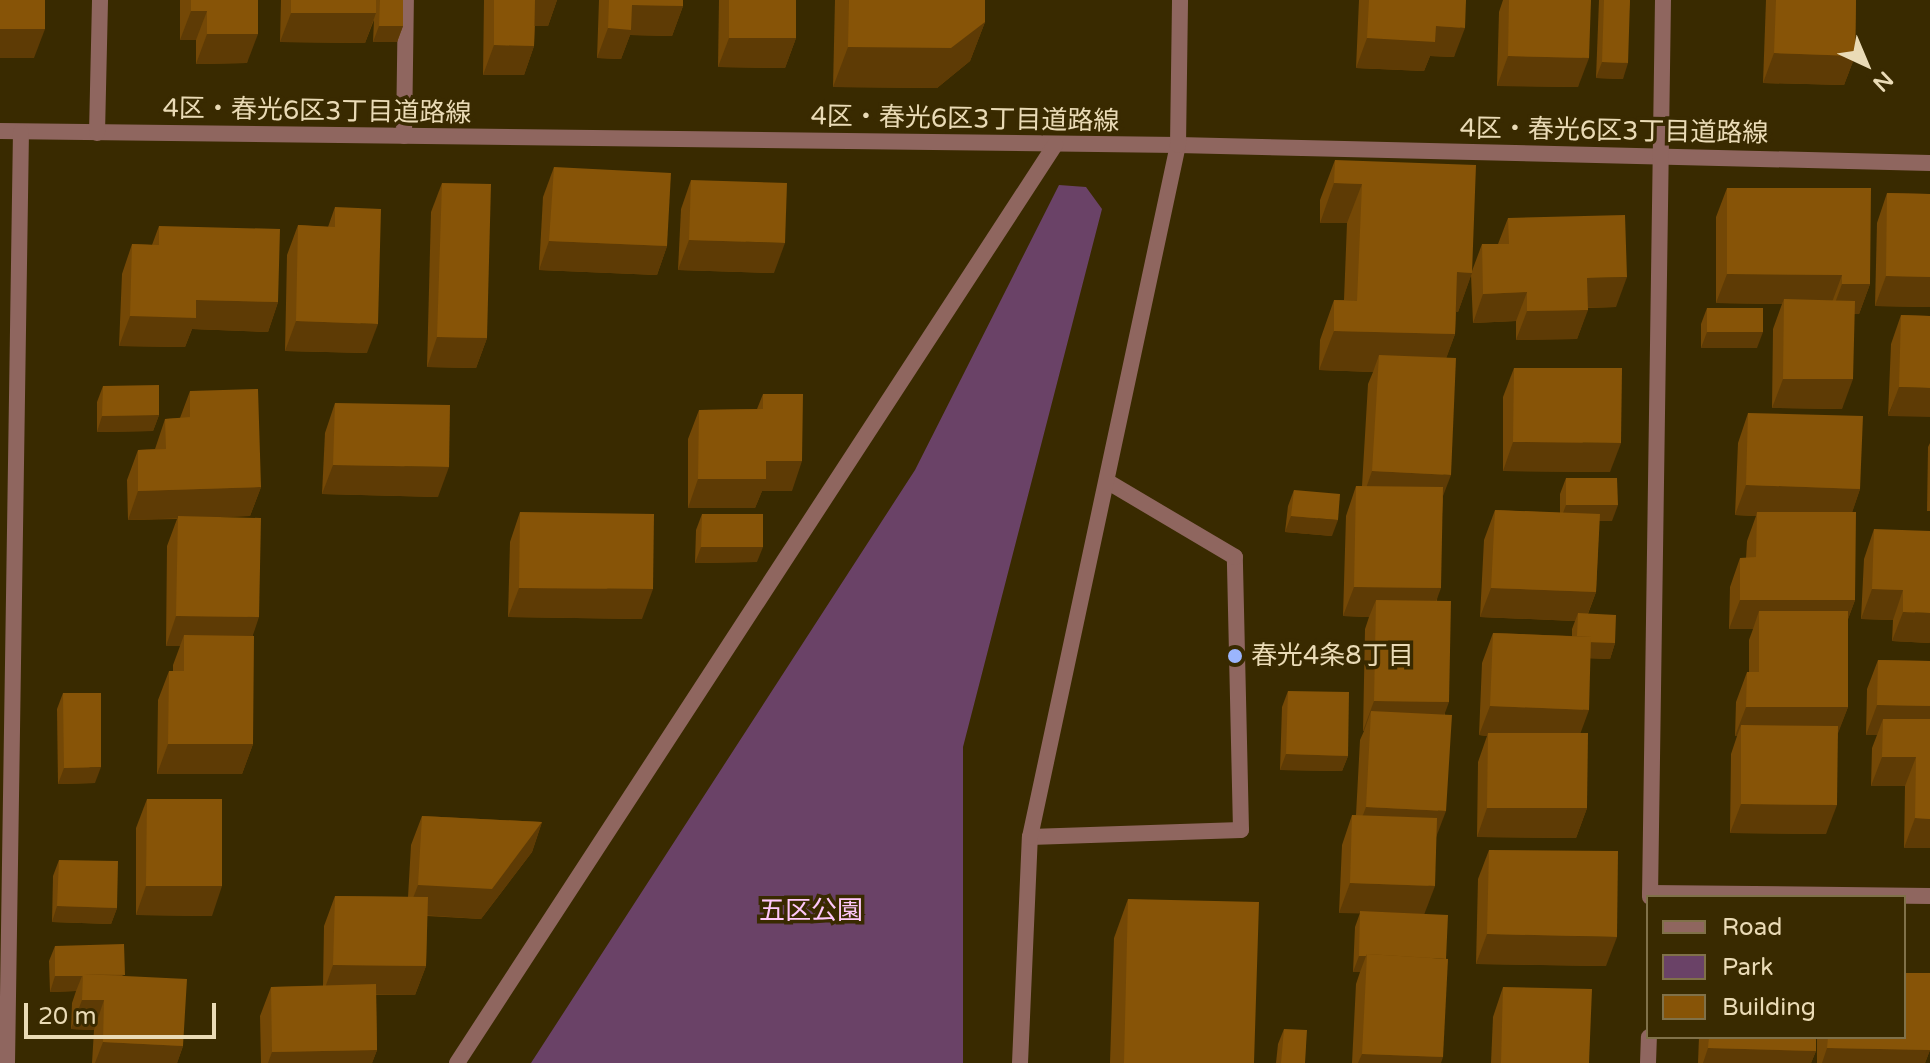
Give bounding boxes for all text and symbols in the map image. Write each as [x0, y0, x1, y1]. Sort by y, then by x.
north arrow [1826, 24, 1906, 104]
text: N [1867, 66, 1898, 97]
street label: 4区・春光6区3丁目道路線 [162, 93, 472, 129]
street label: 4区・春光6区3丁目道路線 [810, 101, 1120, 137]
street label: 4区・春光6区3丁目道路線 [1459, 113, 1769, 149]
place label: 春光4条8丁目 [1251, 640, 1414, 672]
marker: 春光4条8丁目 [1226, 647, 1244, 665]
park label: 五区公園 [759, 895, 863, 927]
legend [1646, 895, 1906, 1039]
text: Road [1722, 913, 1782, 942]
text: Park [1722, 953, 1773, 982]
scale bar [28, 987, 220, 1037]
text: Building [1722, 993, 1816, 1022]
text: 20 m [38, 1002, 96, 1031]

